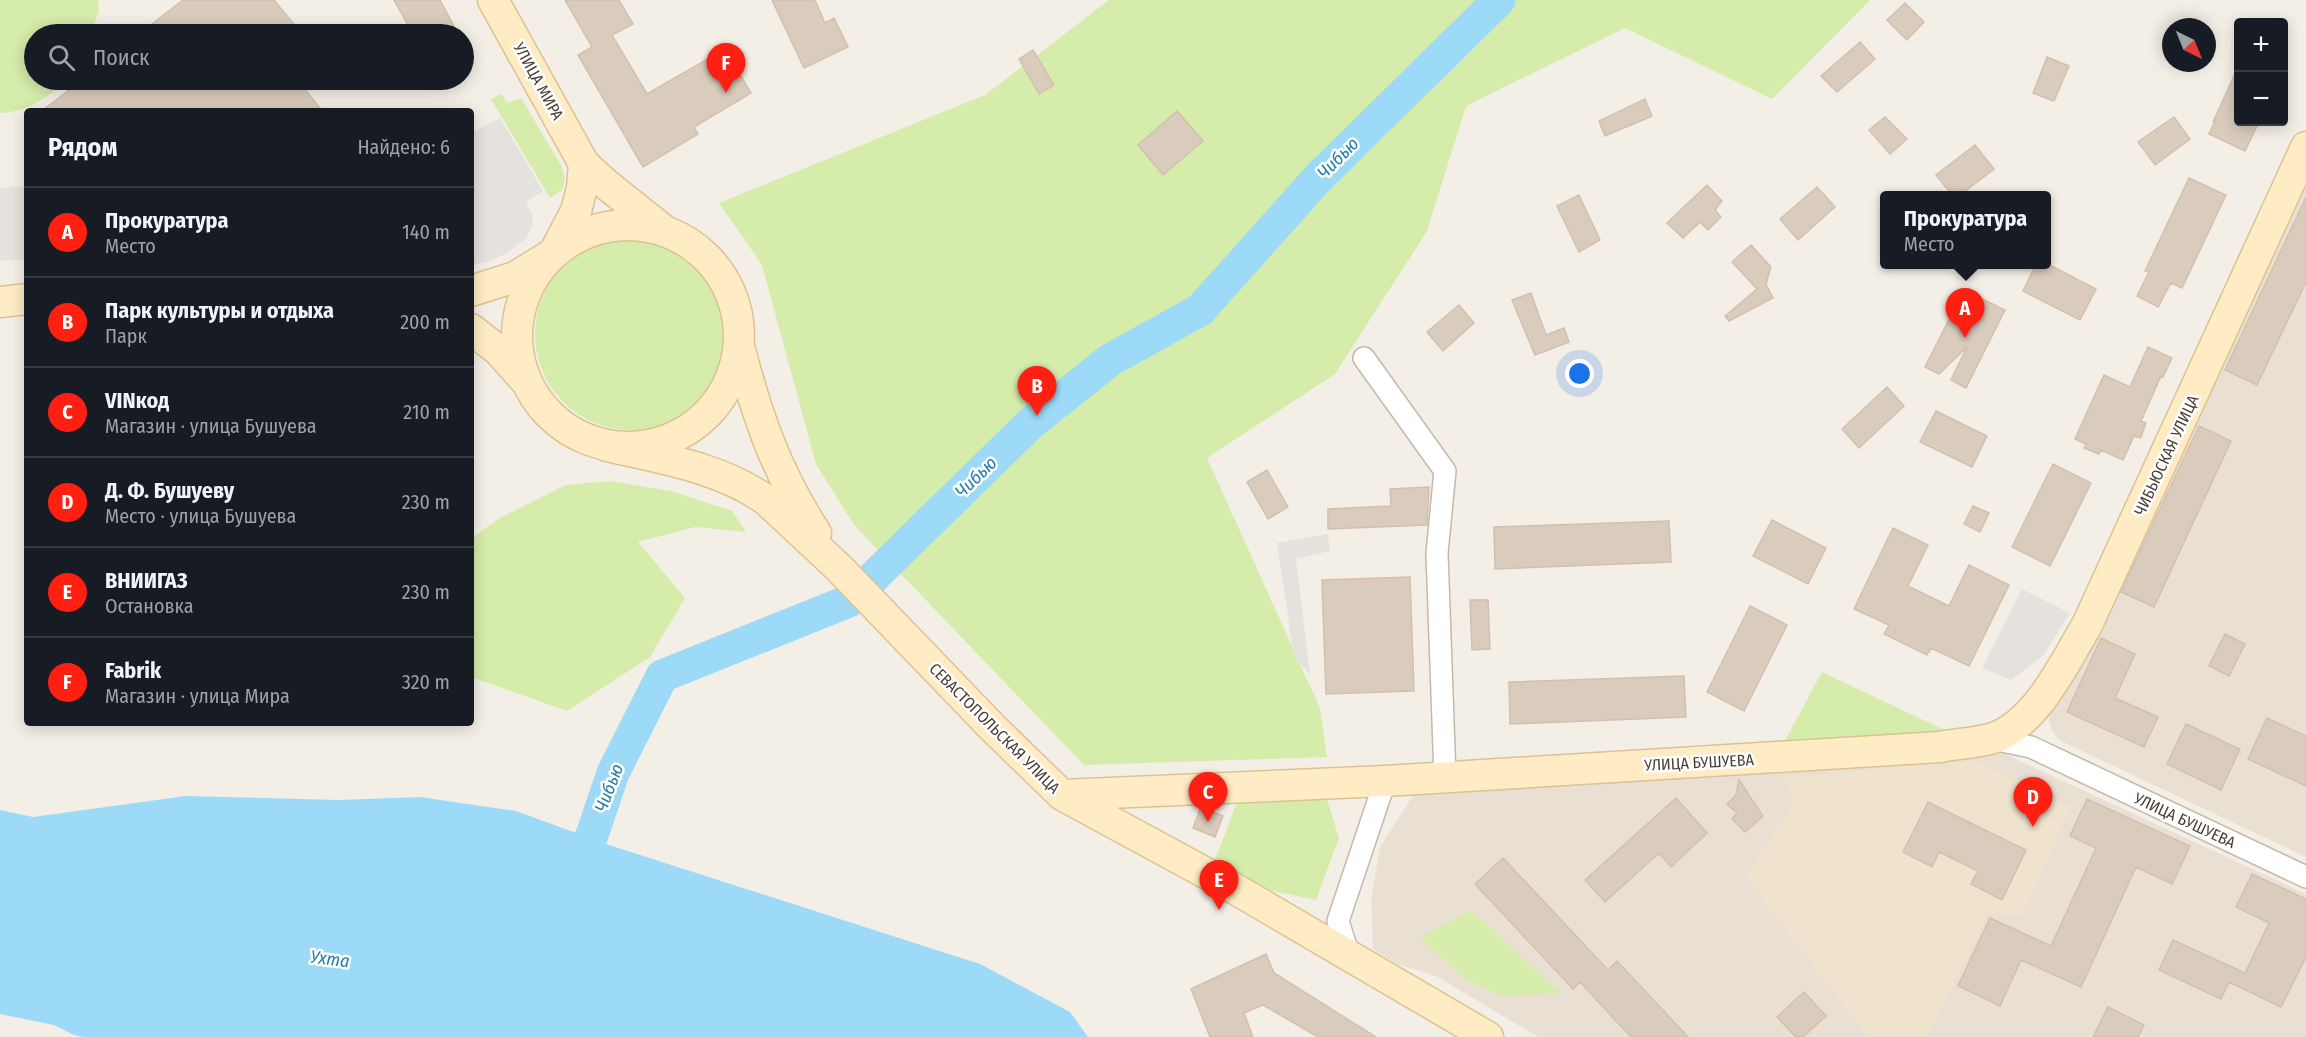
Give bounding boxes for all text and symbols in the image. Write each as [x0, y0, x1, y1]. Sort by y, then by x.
north arrow [2162, 18, 2216, 72]
map controls [2234, 18, 2288, 126]
button: + [2234, 18, 2288, 72]
search box [24, 24, 474, 90]
street label: УЛИЦА МИРА [509, 38, 568, 124]
icon: search [45, 41, 78, 74]
text: Поиск [93, 44, 149, 71]
pin: F [706, 44, 746, 93]
button: − [2234, 72, 2288, 126]
text: Рядом [48, 132, 117, 163]
water label: Чибью [1313, 133, 1363, 183]
text: Найдено: 6 [357, 135, 450, 159]
popup [1880, 191, 2051, 269]
text: Прокуратура [1904, 205, 2027, 232]
text: Прокуратура [105, 207, 228, 234]
text: A [62, 220, 73, 244]
text: 140 m [402, 220, 450, 244]
text: Место [1904, 232, 1955, 256]
text: Место [105, 234, 156, 258]
pin: A [1946, 288, 1984, 338]
text: Парк культуры и отдыха [105, 297, 334, 324]
text: B [62, 310, 73, 334]
text: 200 m [400, 310, 450, 334]
text: Парк [105, 324, 147, 348]
your location [1565, 359, 1594, 388]
pin: B [1018, 366, 1056, 416]
text: VINкод [105, 387, 169, 414]
street label: ЧИБЬЮСКАЯ УЛИЦА [2130, 392, 2203, 518]
text: C [62, 400, 73, 424]
text: 210 m [403, 400, 450, 424]
text: Магазин · улица Бушуева [105, 414, 317, 438]
water label: Чибью [950, 452, 1002, 502]
text: Д. Ф. Бушуеву [105, 477, 234, 504]
text: D [62, 490, 73, 514]
text: 230 m [402, 490, 450, 514]
text: Место · улица Бушуева [105, 504, 296, 528]
text: ВНИИГАЗ [105, 567, 188, 594]
text: E [63, 580, 72, 604]
text: 230 m [402, 580, 450, 604]
text: Остановка [105, 594, 193, 618]
text: Fabrik [105, 657, 161, 684]
street label: СЕВАСТОПОЛЬСКАЯ УЛИЦА [925, 659, 1064, 798]
text: F [63, 670, 72, 694]
text: 320 m [402, 670, 450, 694]
text: Магазин · улица Мира [105, 684, 290, 708]
street label: УЛИЦА БУШУЕВА [1643, 750, 1755, 775]
water label: Чибью [590, 761, 628, 815]
pin: C [1188, 772, 1228, 822]
pin: D [2014, 778, 2052, 827]
street label: УЛИЦА БУШУЕВА [2130, 788, 2239, 853]
pin: E [1200, 860, 1238, 910]
water label: Ухта [309, 946, 351, 972]

